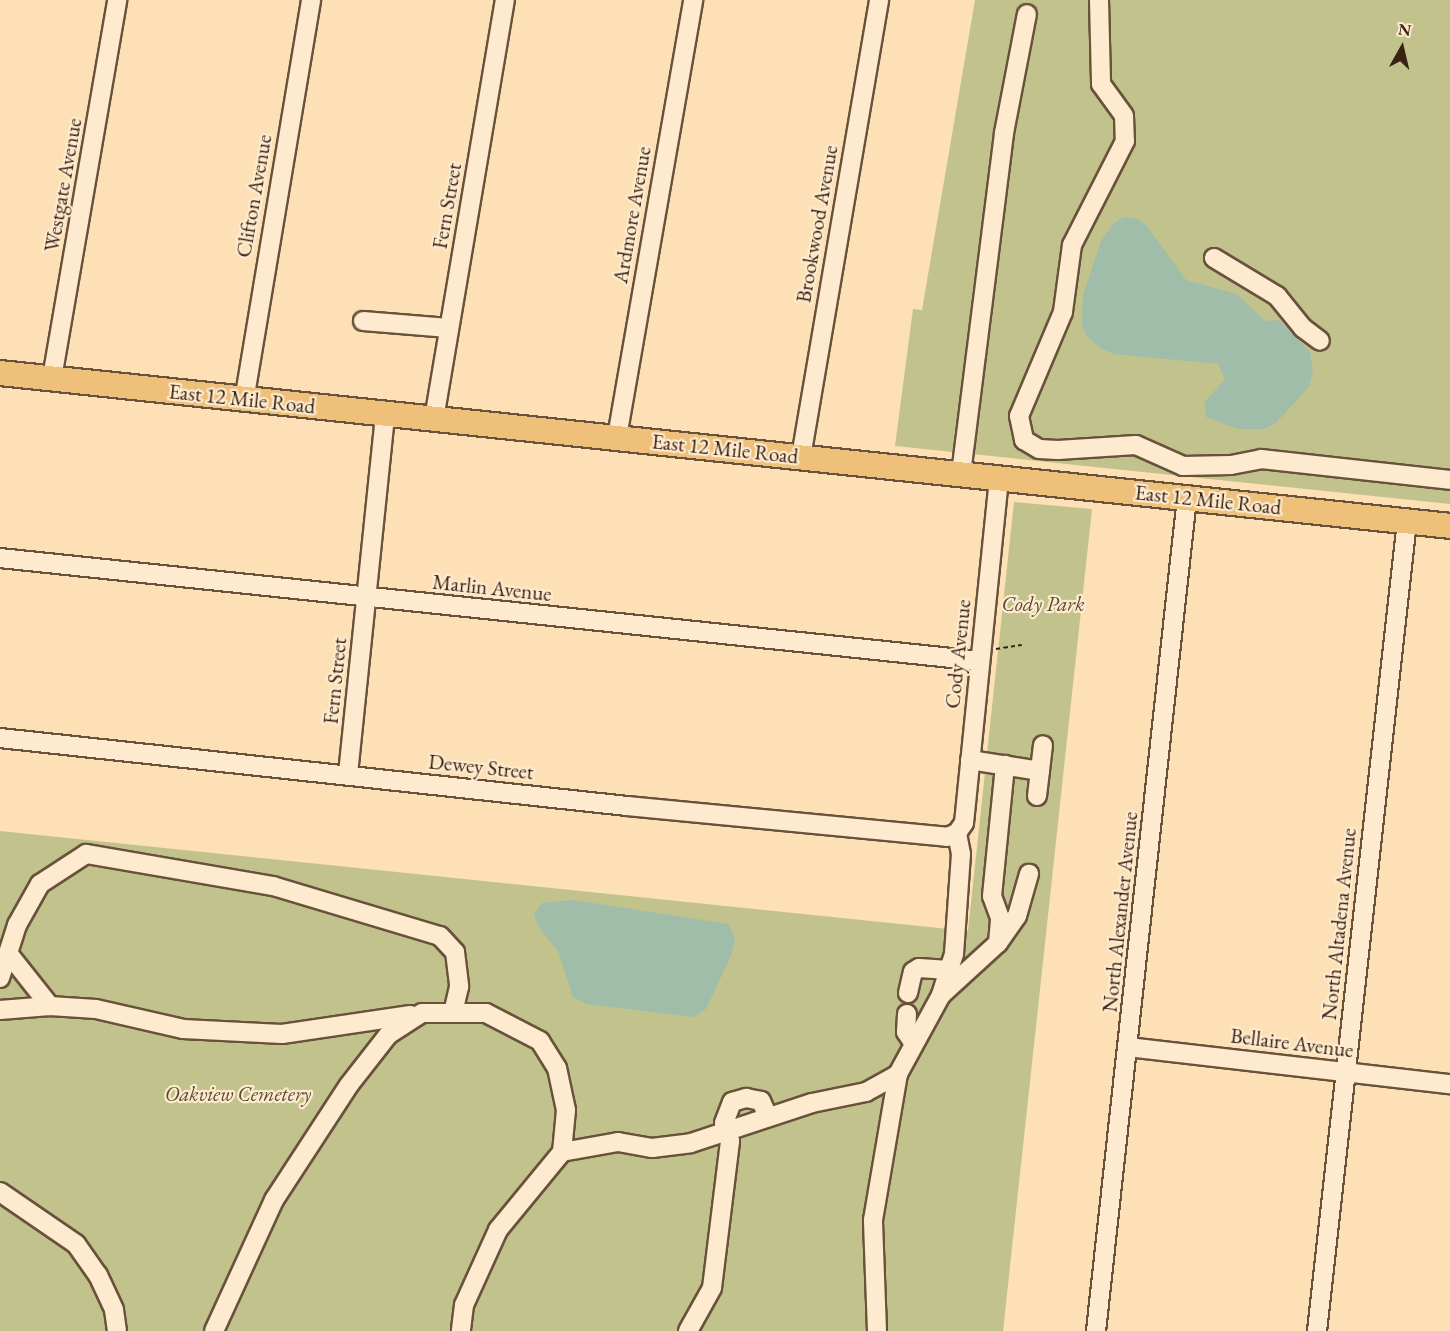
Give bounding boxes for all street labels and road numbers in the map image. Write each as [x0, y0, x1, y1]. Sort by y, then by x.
street label: Westgate Avenue [39, 116, 87, 254]
street label: Clifton Avenue [231, 133, 277, 259]
street label: Brookwood Avenue [791, 143, 843, 305]
street label: Ardmore Avenue [608, 145, 656, 285]
street label: Fern Street [427, 161, 467, 251]
street label: East 12 Mile Road [168, 379, 316, 419]
street label: East 12 Mile Road [651, 429, 799, 469]
street label: East 12 Mile Road [1134, 480, 1282, 520]
street label: Marlin Avenue [431, 569, 553, 607]
street label: Cody Avenue [940, 598, 976, 710]
street label: Fern Street [318, 637, 352, 725]
street label: Dewey Street [427, 749, 535, 785]
street label: North Alexander Avenue [1097, 810, 1143, 1014]
street label: North Altadena Avenue [1316, 827, 1362, 1021]
street label: Bellaire Avenue [1229, 1023, 1355, 1063]

